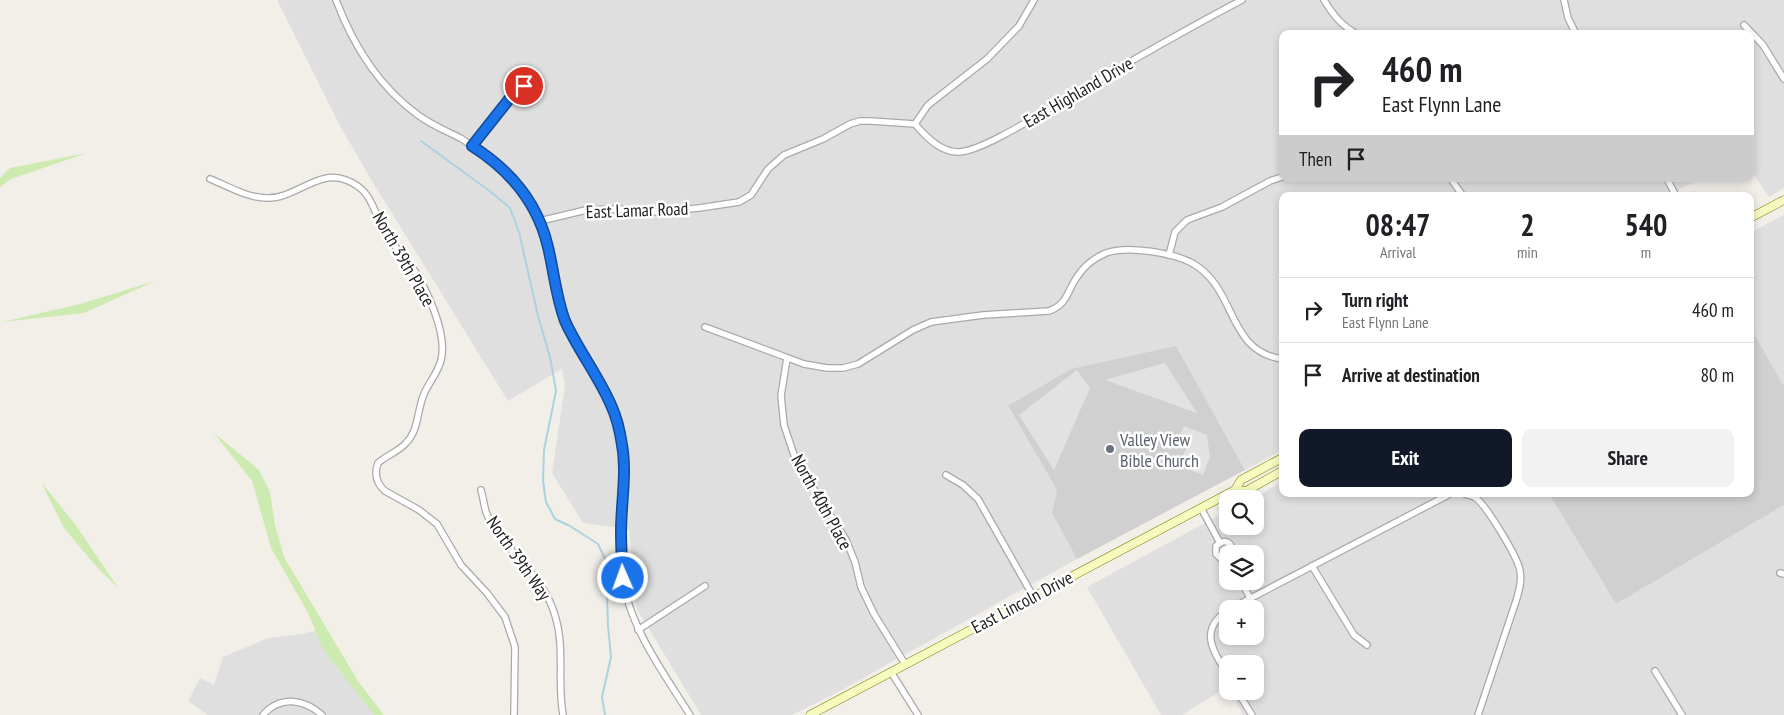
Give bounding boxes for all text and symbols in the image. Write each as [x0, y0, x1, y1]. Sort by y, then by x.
text: 460 m [1382, 46, 1463, 92]
icon: right [1299, 50, 1364, 115]
street label: East Highland Drive [1019, 51, 1137, 133]
pin [503, 65, 545, 107]
icon: arrive [510, 72, 538, 100]
text: East Flynn Lane [1382, 90, 1501, 118]
icon: arrive [1342, 145, 1370, 173]
text: Then [1299, 147, 1332, 171]
street label: East Lamar Road [585, 197, 689, 223]
text: 08:47 [1366, 205, 1430, 244]
text: 2 [1520, 205, 1535, 244]
text: 540 [1624, 205, 1667, 244]
street label: North 39th Place [368, 208, 440, 310]
text: Arrival [1380, 242, 1416, 262]
text: min [1517, 242, 1538, 262]
text: m [1641, 242, 1651, 262]
text: Turn right [1342, 288, 1408, 312]
icon: right [1299, 296, 1327, 324]
text: 460 m [1692, 298, 1734, 322]
text: East Flynn Lane [1342, 312, 1429, 332]
icon: arrive [1299, 361, 1327, 389]
text: Arrive at destination [1342, 363, 1480, 387]
text: 80 m [1701, 363, 1734, 387]
place label: Valley View Bible Church [1119, 428, 1199, 472]
button: Exit [1299, 429, 1512, 487]
button: Share [1522, 429, 1734, 487]
marker: Valley View Bible Church [1104, 443, 1116, 455]
street label: North 40th Place [786, 450, 858, 554]
map controls [1219, 490, 1264, 700]
button: search [1219, 490, 1264, 535]
street label: North 39th Way [482, 511, 557, 605]
button: layers [1219, 545, 1264, 590]
position arrow [596, 551, 648, 603]
street label: East Lincoln Drive [967, 566, 1077, 638]
button: + [1219, 600, 1264, 645]
button: − [1219, 655, 1264, 700]

